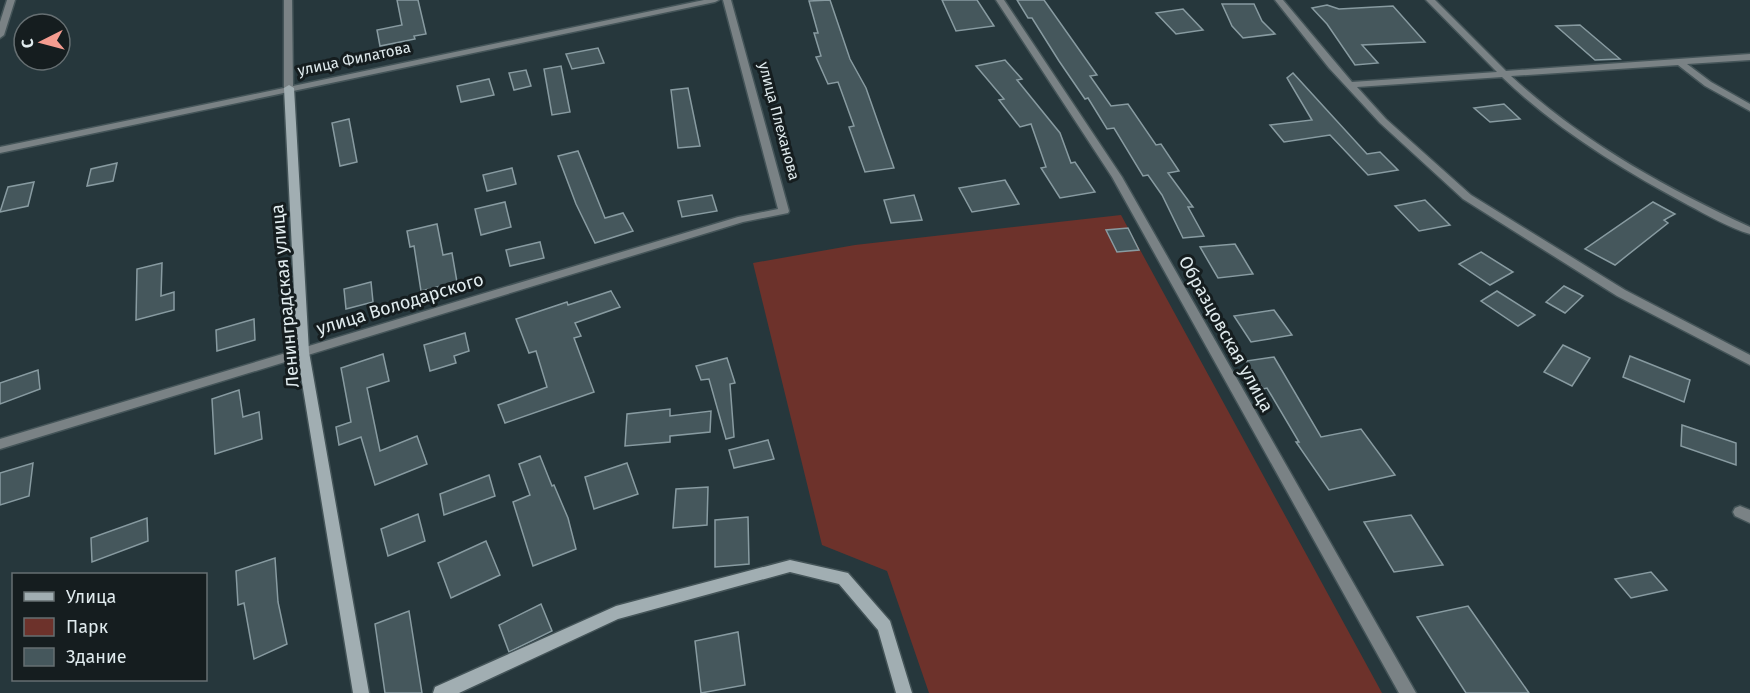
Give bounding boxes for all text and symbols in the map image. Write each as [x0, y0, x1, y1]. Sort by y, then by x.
north arrow [12, 12, 72, 72]
text: С [18, 37, 38, 49]
street label: улица Филатова [296, 38, 412, 80]
street label: улица Плеханова [755, 60, 803, 182]
street label: Ленинградская улица [266, 203, 304, 389]
street label: Образцовская улица [1174, 252, 1278, 416]
street label: улица Володарского [314, 268, 486, 340]
legend [12, 573, 207, 681]
text: Улица [66, 586, 116, 608]
text: Парк [66, 616, 109, 638]
text: Здание [66, 646, 127, 668]

